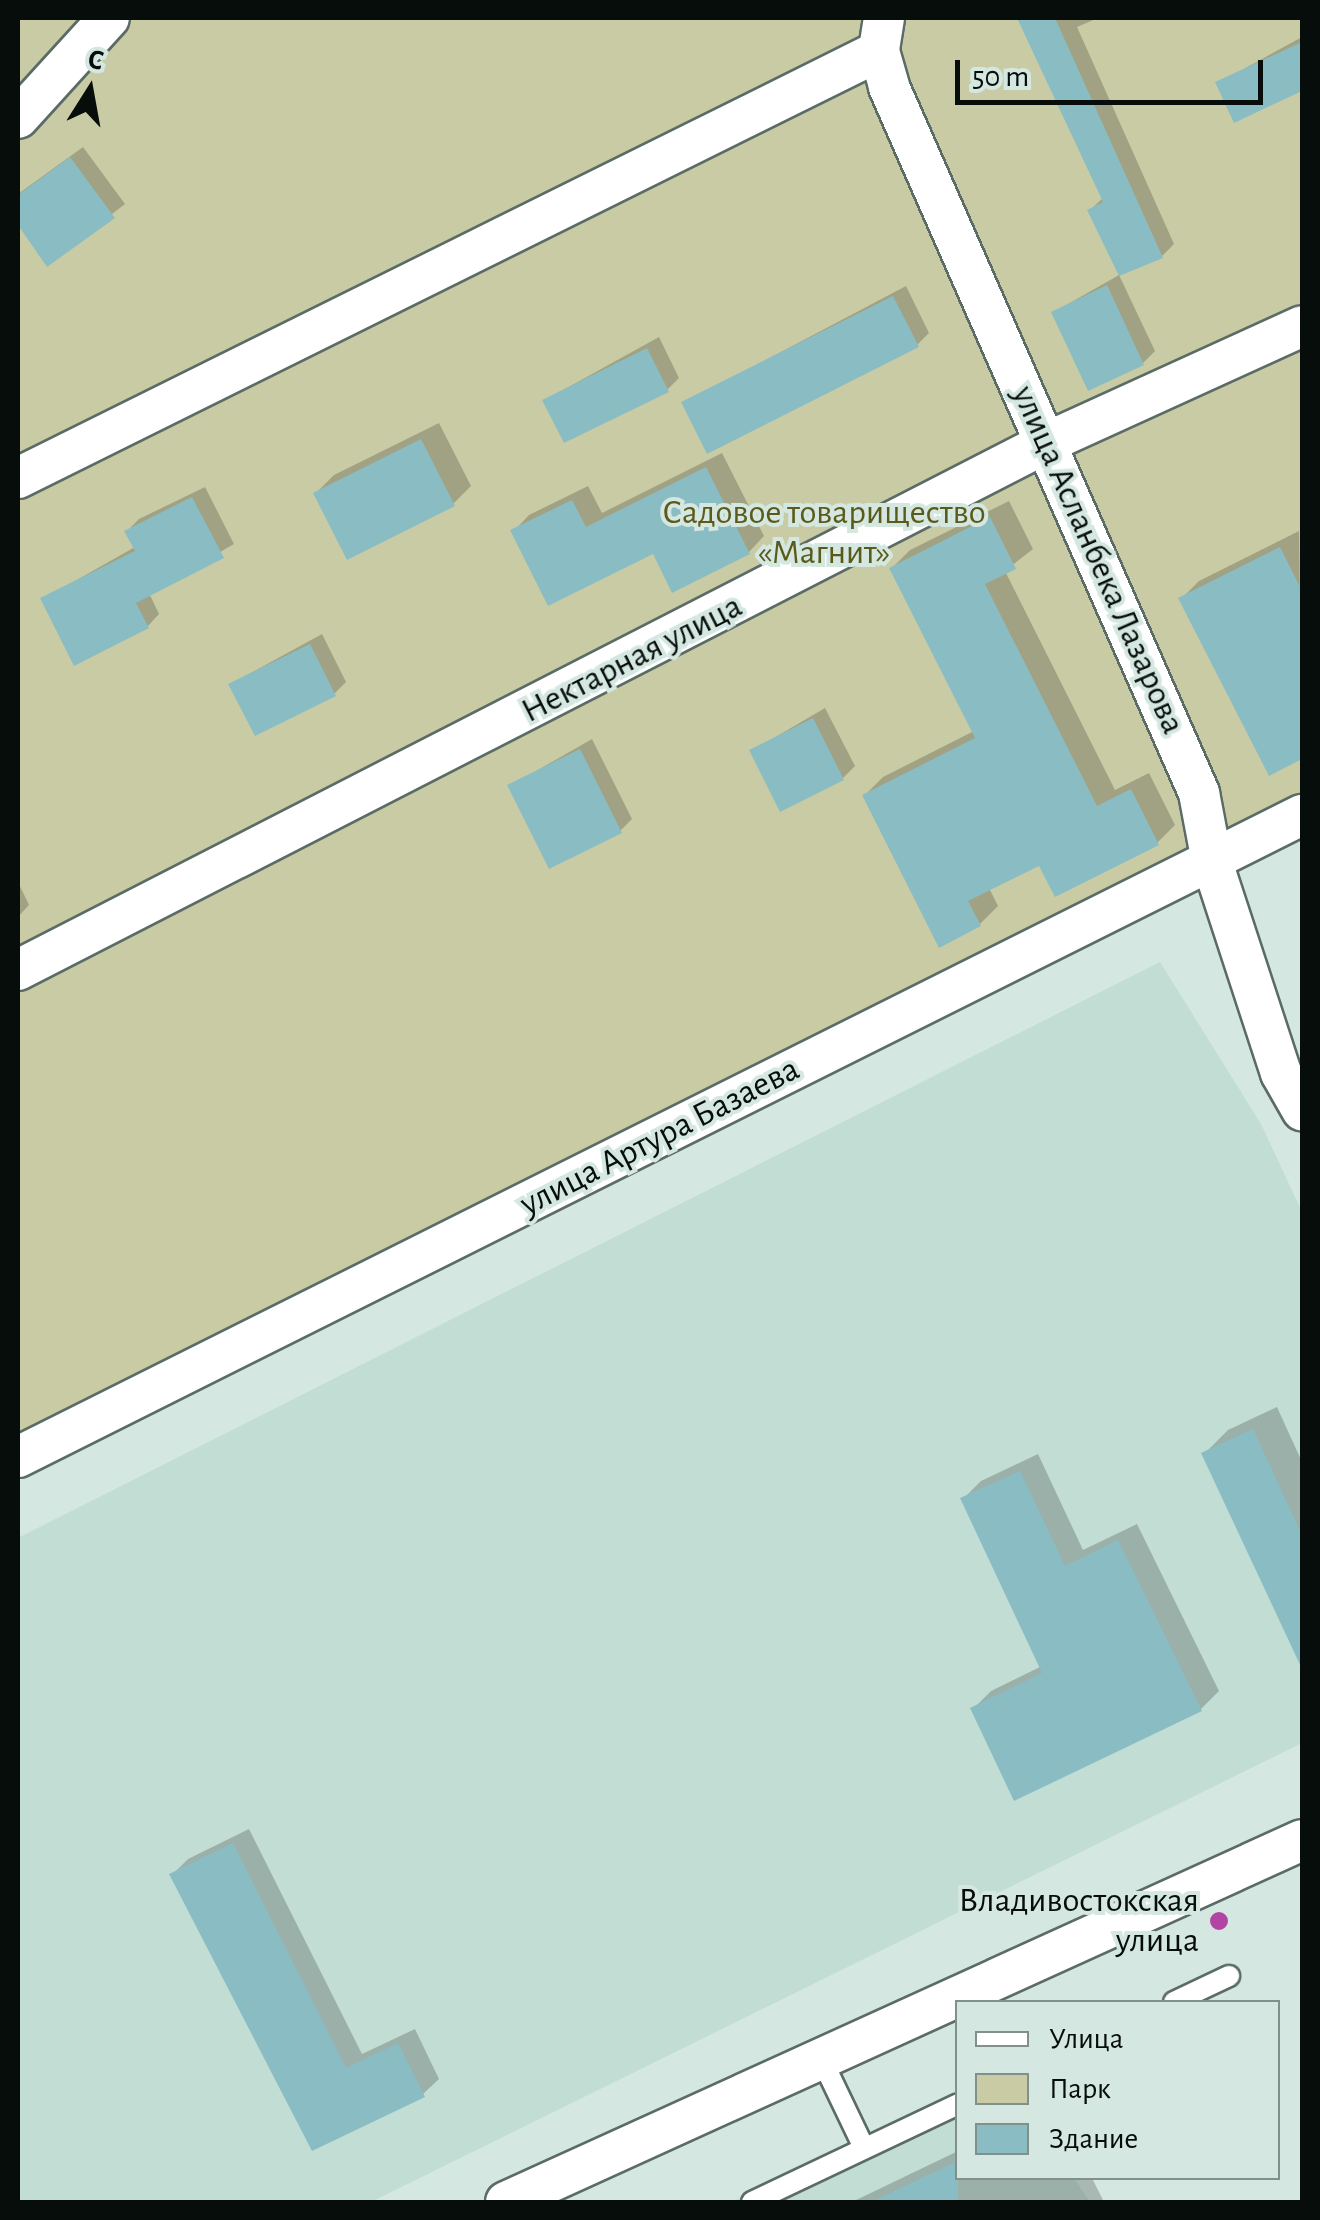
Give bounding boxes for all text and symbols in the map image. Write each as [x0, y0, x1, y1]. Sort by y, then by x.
north arrow [40, 40, 140, 140]
scale bar [960, 40, 1268, 102]
text: С [85, 45, 106, 76]
text: 50 m [972, 62, 1029, 92]
street label: улица Асланбека Лазарова [1002, 379, 1194, 741]
park label: Садовое товарищество «Магнит» [662, 492, 986, 574]
street label: Нектарная улица [515, 585, 749, 733]
street label: улица Артура Базаева [513, 1048, 807, 1226]
place label: Владивостокская улица [959, 1880, 1199, 1962]
marker: Владивостокская улица [1208, 1910, 1230, 1932]
legend [955, 2000, 1280, 2180]
text: Улица [1049, 2024, 1124, 2054]
text: Парк [1049, 2074, 1111, 2104]
text: Здание [1049, 2124, 1138, 2154]

